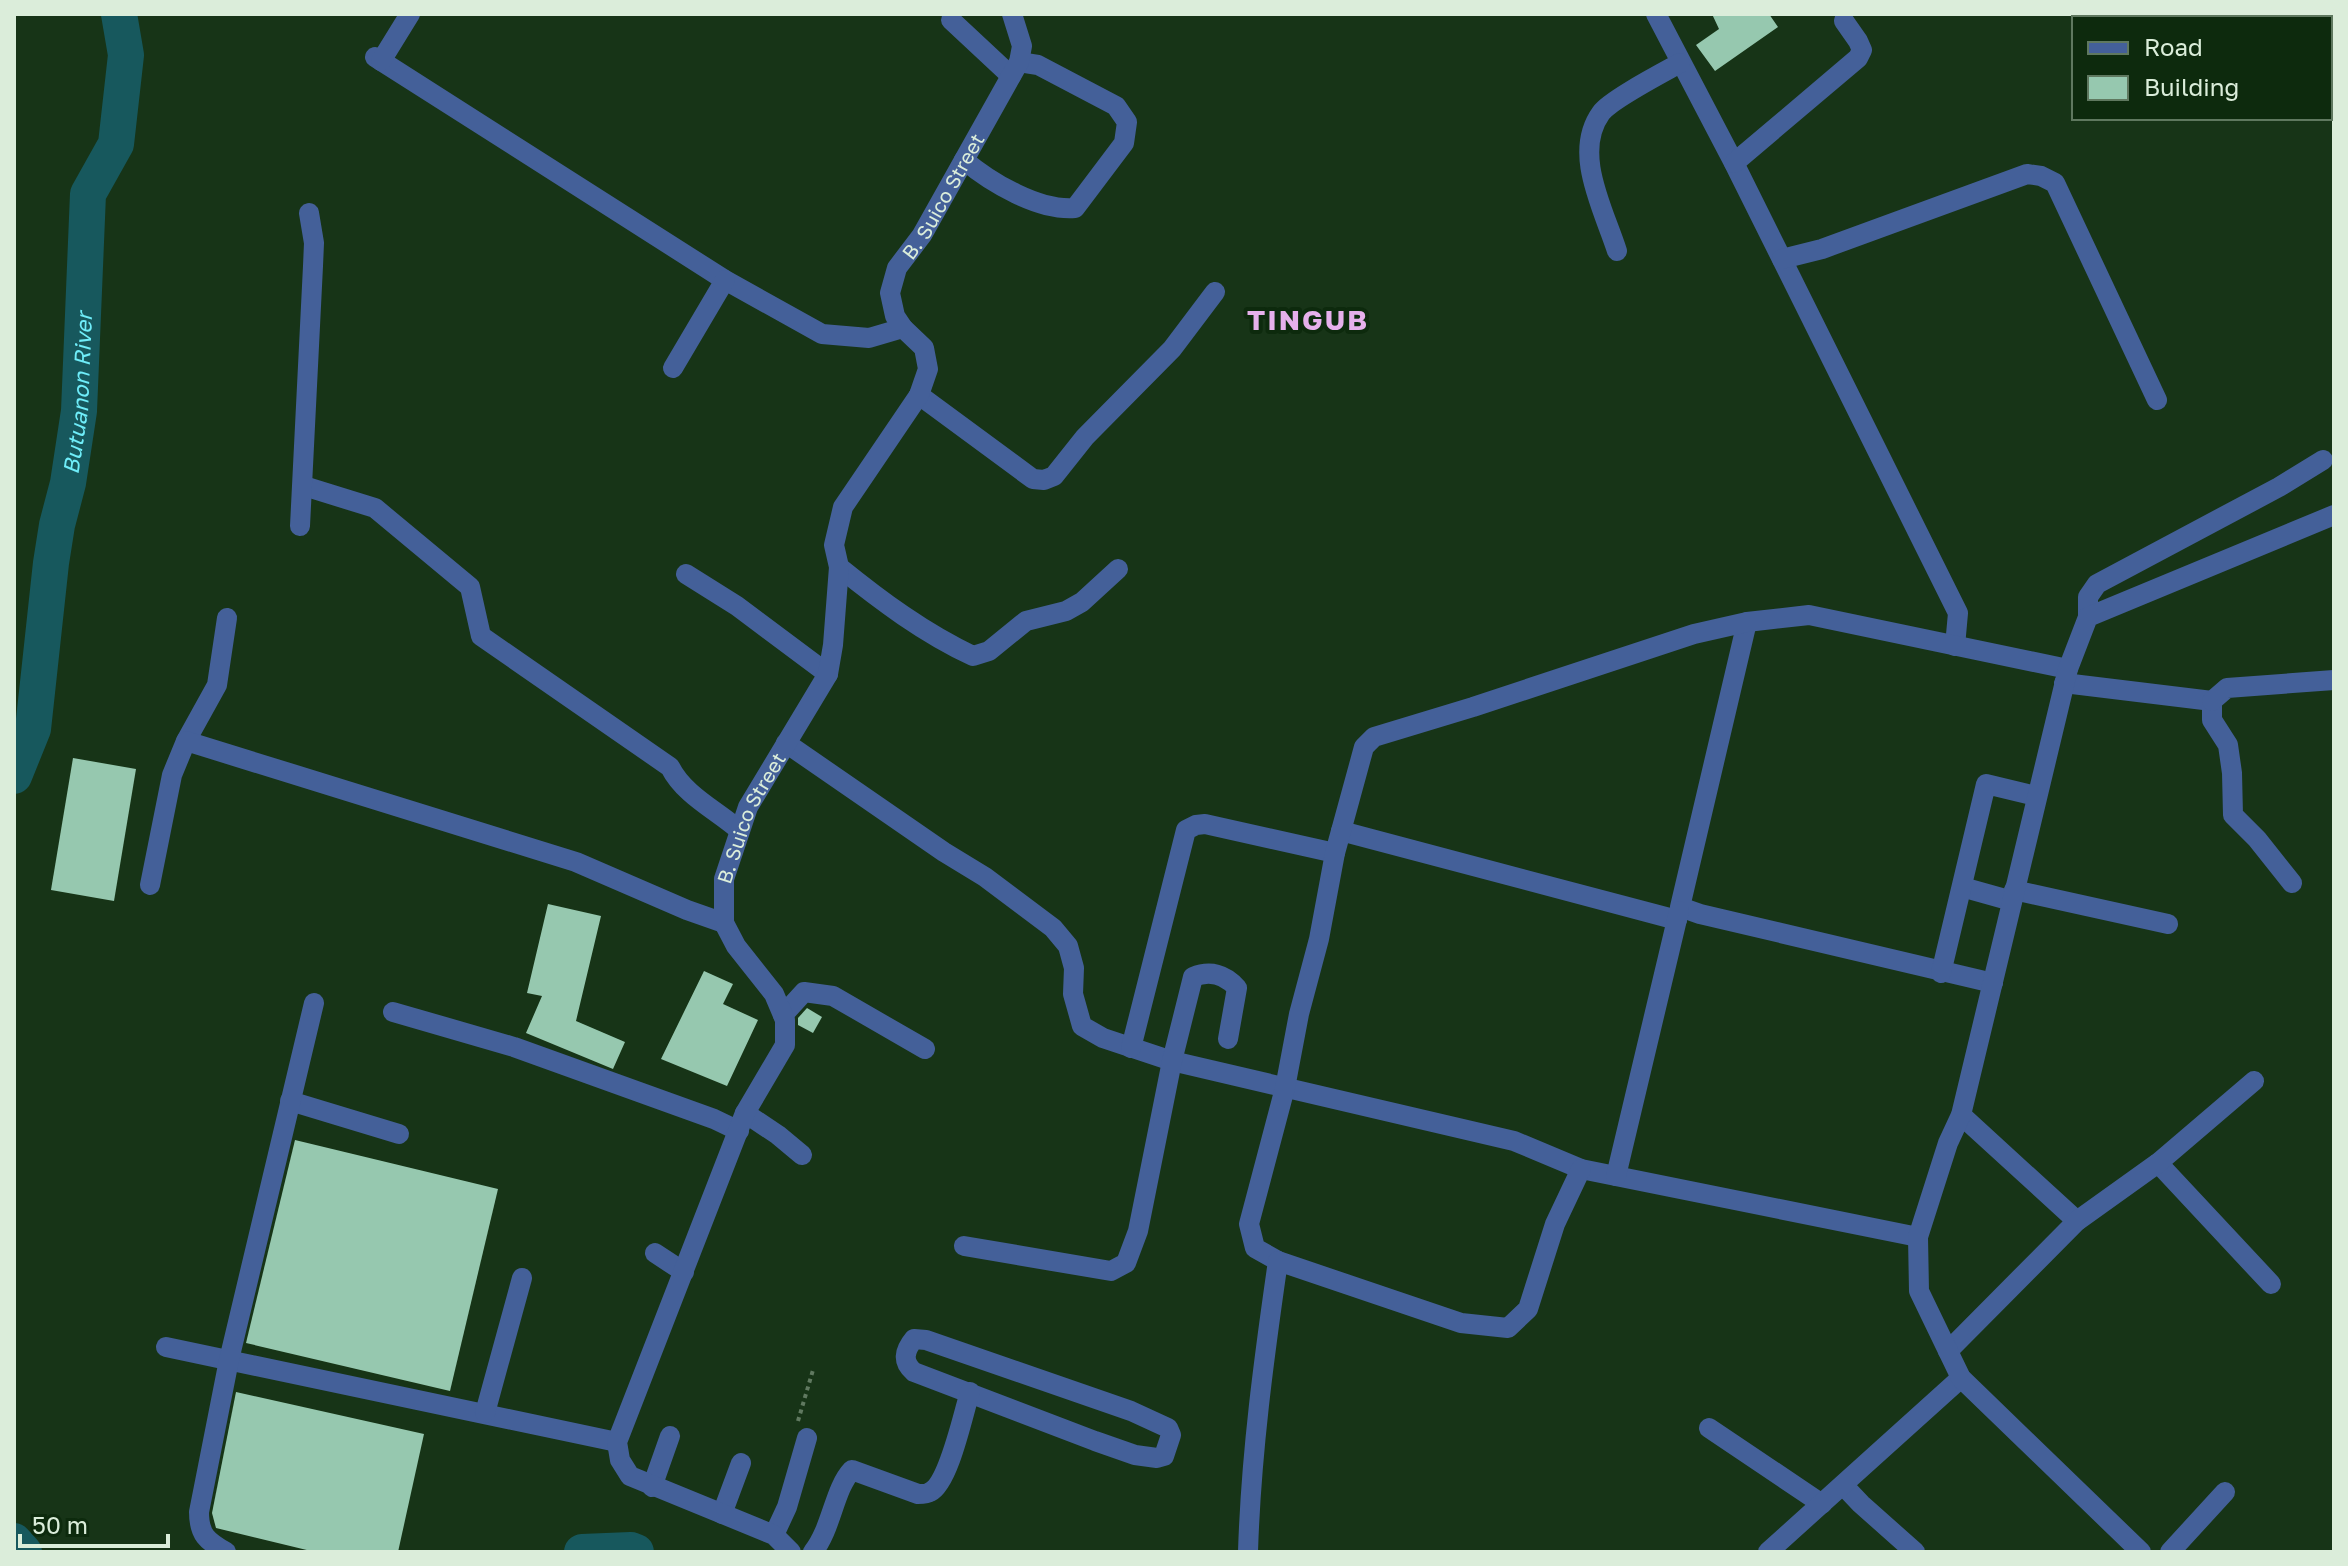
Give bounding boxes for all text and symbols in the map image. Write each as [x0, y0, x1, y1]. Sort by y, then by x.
legend [2072, 16, 2332, 120]
text: Road [2144, 32, 2203, 61]
text: Building [2144, 72, 2239, 101]
street label: B. Suico Street [896, 129, 989, 264]
district label: TINGUB [1247, 303, 1369, 336]
water label: Butuanon River [56, 308, 97, 476]
street label: B. Suico Street [711, 748, 790, 887]
scale bar [20, 1498, 168, 1548]
text: 50 m [32, 1510, 88, 1539]

